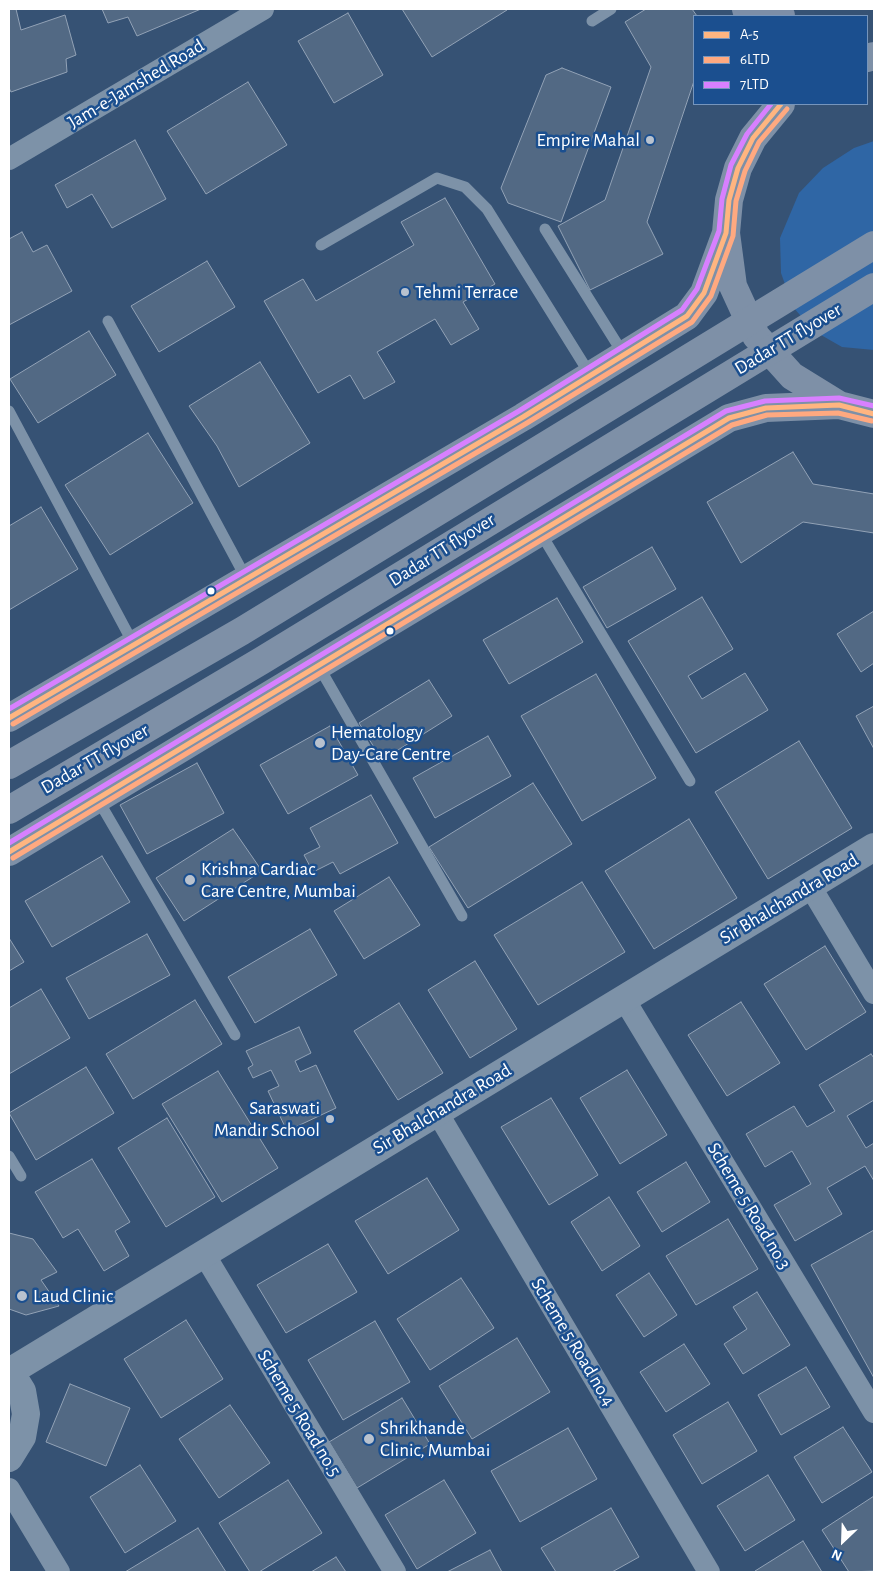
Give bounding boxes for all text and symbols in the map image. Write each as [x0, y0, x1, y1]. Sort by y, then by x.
legend [693, 15, 868, 105]
text: A-5 [740, 27, 759, 42]
street label: Jam-e-Jamshed Road [64, 34, 208, 134]
text: 6LTD [740, 52, 770, 67]
text: 7LTD [740, 77, 769, 92]
place label: Empire Mahal [537, 129, 640, 151]
marker: Empire Mahal [644, 134, 656, 146]
place label: Tehmi Terrace [415, 281, 518, 303]
marker: Tehmi Terrace [399, 286, 411, 298]
street label: Dadar TT flyover [730, 298, 846, 380]
street label: Dadar TT flyover [385, 508, 499, 592]
unlabelled marker [206, 586, 216, 596]
unlabelled marker [385, 626, 395, 636]
street label: Dadar TT flyover [37, 719, 153, 799]
place label: Hematology Day-Care Centre [331, 721, 451, 765]
marker: Hematology Day-Care Centre [313, 736, 327, 750]
street label: Sir Bhalchandra Road [716, 849, 862, 949]
place label: Krishna Cardiac Care Centre, Mumbai [201, 858, 356, 902]
marker: Krishna Cardiac Care Centre, Mumbai [183, 873, 197, 887]
street label: Sir Bhalchandra Road [369, 1059, 515, 1159]
place label: Saraswati Mandir School [214, 1097, 320, 1141]
marker: Saraswati Mandir School [324, 1113, 336, 1125]
street label: Scheme 5 Road no.3 [702, 1138, 796, 1274]
street label: Scheme 5 Road no.4 [526, 1274, 620, 1410]
place label: Laud Clinic [33, 1285, 113, 1307]
marker: Laud Clinic [15, 1289, 29, 1303]
street label: Scheme 5 Road no.5 [252, 1345, 346, 1481]
place label: Shrikhande Clinic, Mumbai [380, 1417, 490, 1461]
marker: Shrikhande Clinic, Mumbai [362, 1432, 376, 1446]
north arrow [818, 1516, 868, 1566]
text: N [830, 1546, 844, 1563]

